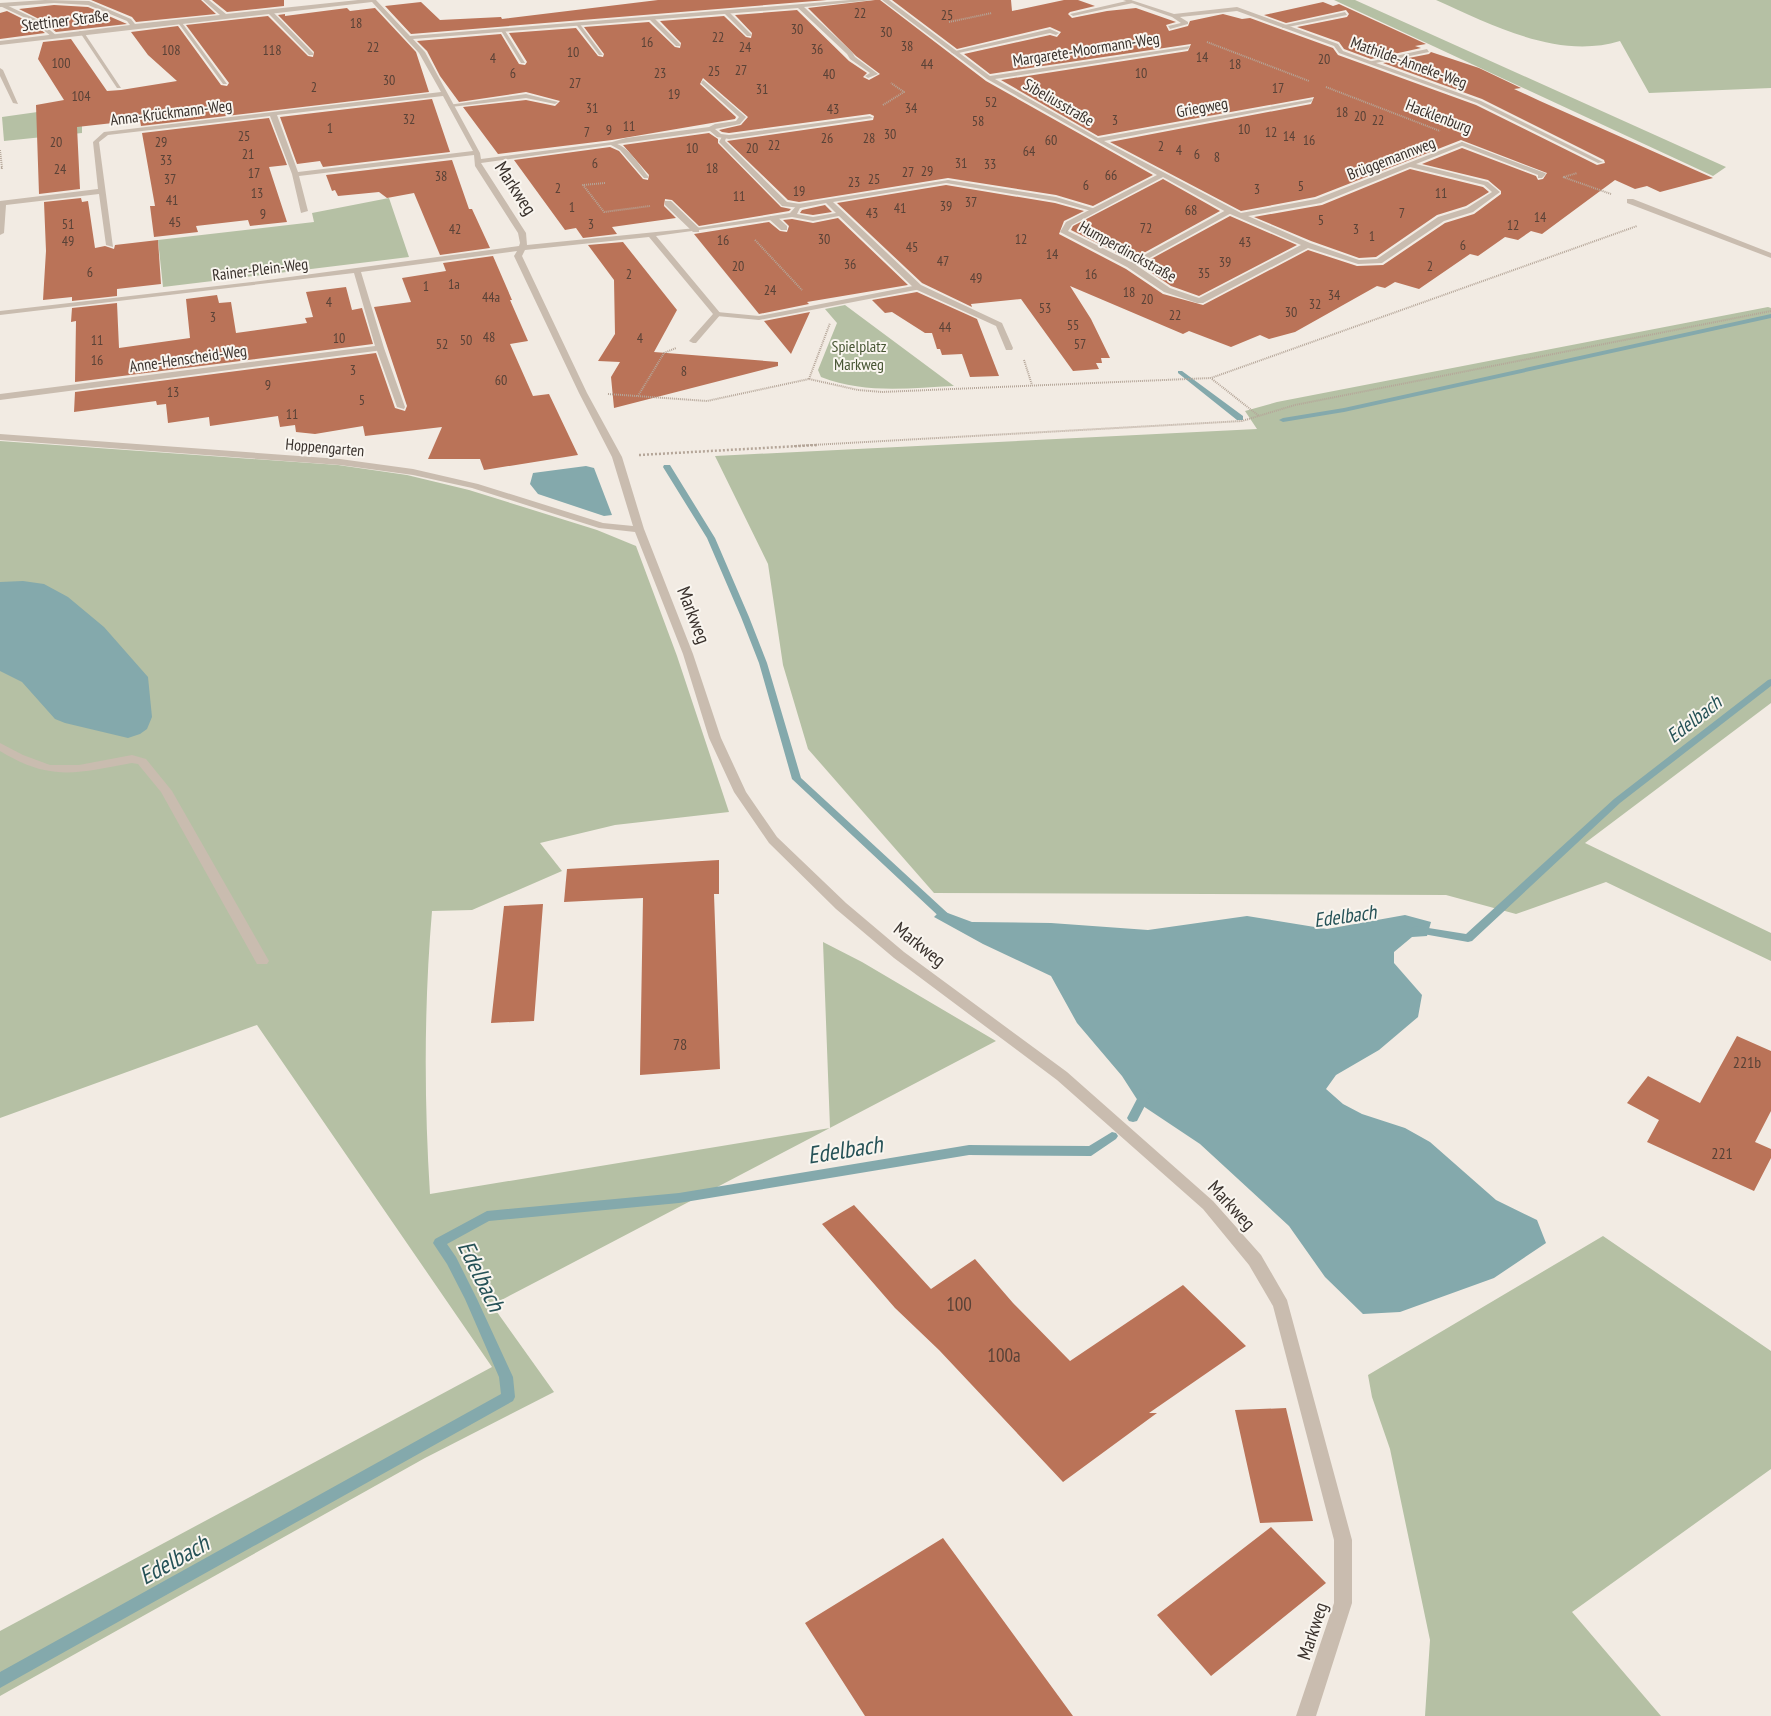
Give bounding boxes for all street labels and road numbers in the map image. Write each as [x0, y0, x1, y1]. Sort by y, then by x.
street label: Stettiner Straße [20, 5, 110, 35]
street label: Margarete-Moormann-Weg [1011, 28, 1161, 70]
street label: Mathilde-Anneke-Weg [1348, 32, 1470, 92]
street label: Sibeliusstraße [1020, 74, 1098, 130]
street label: Griegweg [1175, 93, 1229, 121]
street label: Hacklenburg [1403, 94, 1475, 138]
street label: Anna-Krückmann-Weg [109, 95, 233, 129]
street label: Brüggemannweg [1344, 132, 1438, 184]
street label: Markweg [490, 157, 542, 219]
street label: Humperdinckstraße [1076, 216, 1180, 286]
street label: Rainer-Plein-Weg [211, 253, 309, 285]
street label: Anne-Henscheid-Weg [128, 340, 248, 376]
street label: Hoppengarten [285, 434, 365, 460]
street label: Markweg [672, 583, 716, 647]
street label: Markweg [889, 916, 951, 972]
street label: Markweg [1203, 1175, 1261, 1235]
street label: Markweg [1291, 1599, 1333, 1663]

